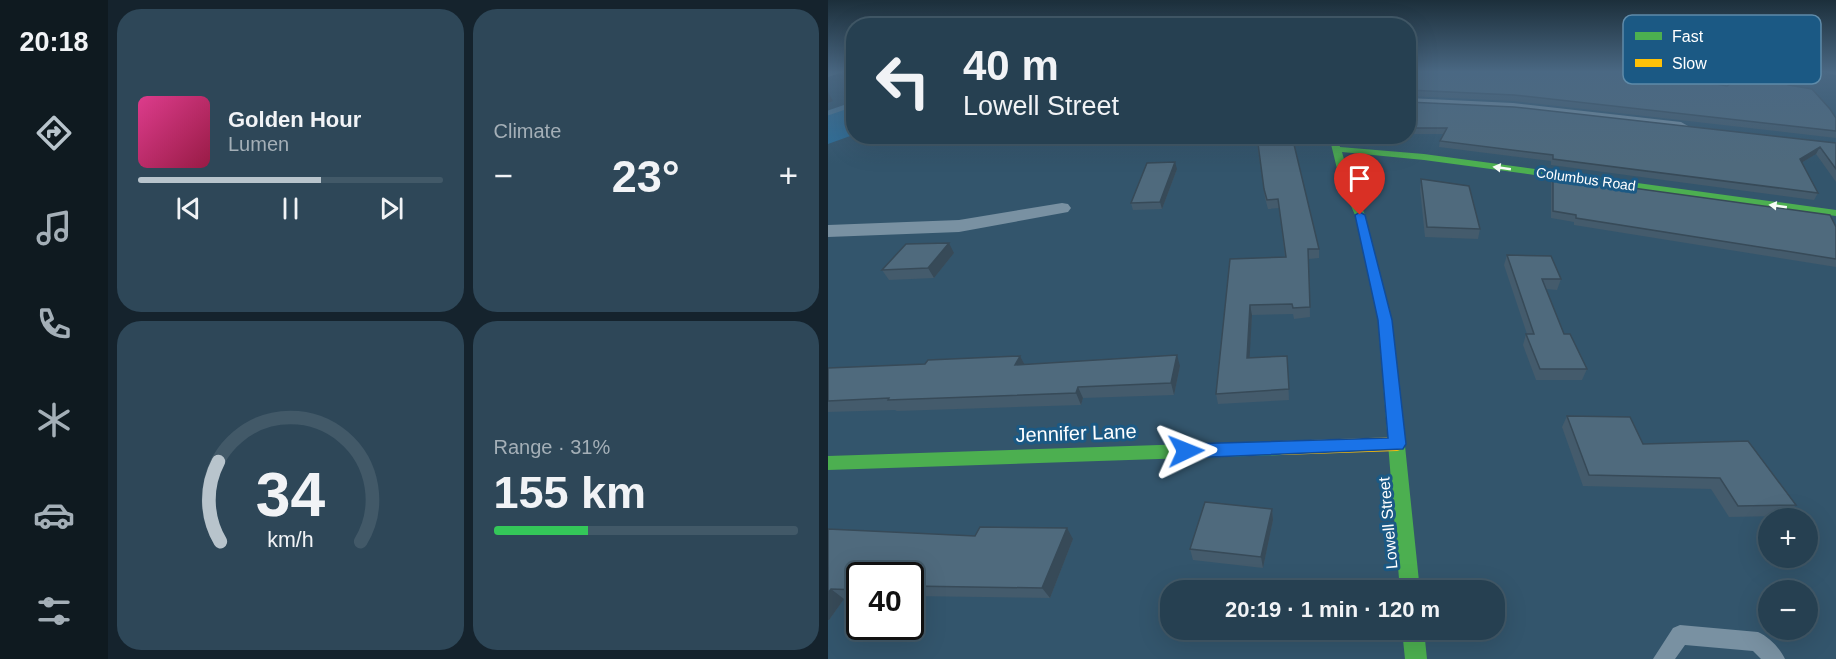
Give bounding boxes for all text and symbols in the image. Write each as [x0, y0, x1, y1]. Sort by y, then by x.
legend [1623, 15, 1821, 84]
text: 20:18 [19, 27, 89, 57]
text: Fast [1672, 28, 1704, 45]
icon: left [864, 42, 942, 120]
text: 40 m [963, 42, 1059, 89]
text: Slow [1672, 55, 1707, 72]
text: Lowell Street [963, 91, 1119, 121]
text: Golden Hour [228, 107, 361, 132]
icon: directions [33, 112, 75, 154]
text: Climate [494, 120, 561, 142]
text: Lumen [228, 133, 289, 155]
text: 23° [612, 151, 680, 202]
pin [1334, 153, 1385, 215]
text: − [494, 157, 513, 194]
text: + [779, 157, 798, 194]
icon: arrive [1343, 162, 1376, 195]
one-way arrow [1492, 163, 1511, 172]
street label: Columbus Road [1535, 164, 1637, 194]
icon: previous [172, 192, 205, 225]
icon: pause [274, 192, 307, 225]
icon: next [375, 192, 408, 225]
one-way arrow [1768, 201, 1787, 210]
icon: music [33, 207, 75, 249]
icon: phone [33, 303, 75, 345]
icon: climate [33, 399, 75, 441]
position arrow [1154, 419, 1218, 483]
street label: Jennifer Lane [1015, 420, 1137, 446]
text: Range · 31% [494, 436, 610, 458]
text: 34 [256, 460, 325, 529]
text: 155 km [494, 467, 646, 518]
street label: Lowell Street [1375, 476, 1400, 570]
icon: car [33, 494, 75, 536]
map controls [1758, 508, 1818, 640]
button: + [1758, 508, 1818, 568]
text: km/h [267, 529, 313, 553]
speed limit sign: 40 [846, 562, 924, 640]
button: − [1758, 580, 1818, 640]
icon: filters [33, 590, 75, 632]
text: 20:19 · 1 min · 120 m [1225, 597, 1440, 622]

